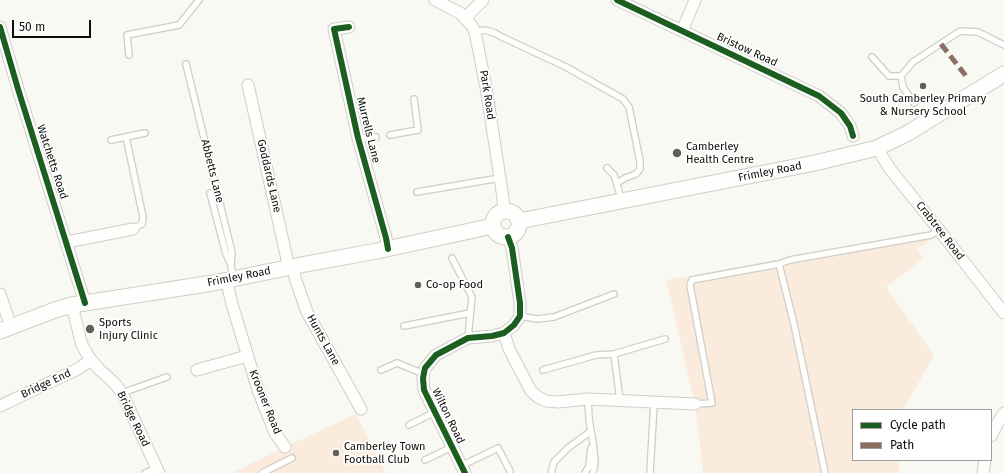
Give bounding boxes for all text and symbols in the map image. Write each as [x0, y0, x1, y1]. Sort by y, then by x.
scale bar [14, 12, 93, 38]
text: 50 m [19, 20, 45, 34]
street label: Bristow Road [714, 30, 780, 70]
street label: Park Road [477, 69, 497, 121]
marker: South Camberley Primary & Nursery School [918, 81, 928, 91]
place label: South Camberley Primary & Nursery School [860, 92, 986, 118]
street label: Murrells Lane [353, 96, 383, 164]
street label: Watchetts Road [34, 123, 70, 201]
street label: Abbetts Lane [198, 138, 226, 204]
street label: Goddards Lane [254, 138, 284, 214]
place label: Camberley Health Centre [686, 140, 754, 166]
marker: Camberley Health Centre [671, 147, 683, 159]
street label: Frimley Road [737, 159, 803, 185]
street label: Crabtree Road [913, 199, 967, 263]
street label: Frimley Road [206, 264, 272, 290]
place label: Co-op Food [426, 278, 483, 292]
marker: Co-op Food [413, 280, 423, 290]
street label: Hunts Lane [304, 312, 342, 368]
place label: Sports Injury Clinic [99, 316, 158, 342]
marker: Sports Injury Clinic [84, 323, 96, 335]
street label: Bridge End [19, 367, 73, 401]
street label: Krooner Road [246, 368, 284, 436]
street label: Wilton Road [429, 386, 467, 446]
street label: Bridge Road [114, 389, 152, 449]
legend [852, 409, 992, 461]
text: Cycle path [890, 418, 946, 432]
text: Path [890, 438, 914, 452]
place label: Camberley Town Football Club [344, 440, 426, 466]
marker: Camberley Town Football Club [331, 448, 341, 458]

